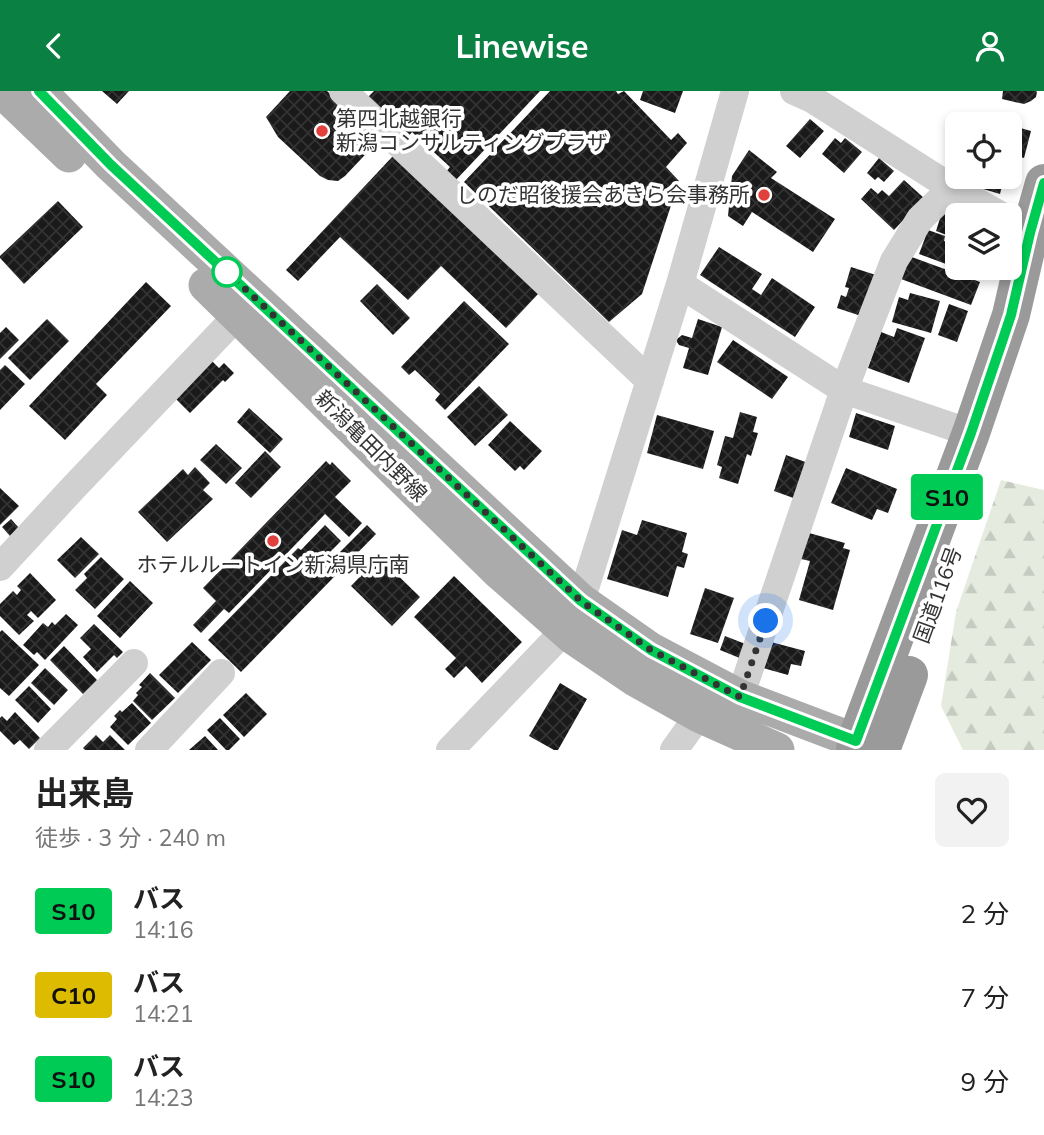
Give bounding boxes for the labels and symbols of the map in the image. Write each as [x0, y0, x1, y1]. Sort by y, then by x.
place label: 第四北越銀行 新潟コンサルティングプラザ [336, 105, 608, 155]
marker: 第四北越銀行 新潟コンサルティングプラザ [314, 123, 330, 139]
place label: しのだ昭後援会あきら会事務所 [456, 181, 750, 207]
marker: しのだ昭後援会あきら会事務所 [756, 187, 772, 203]
unlabelled marker [212, 257, 242, 287]
street label: 新潟亀田内野線 [311, 384, 433, 506]
line badge: S10 [907, 474, 987, 520]
marker: ホテルルートイン新潟県庁南 [265, 533, 281, 549]
street label: 国道116号 [908, 543, 967, 646]
place label: ホテルルートイン新潟県庁南 [137, 551, 410, 577]
your location [748, 603, 783, 638]

